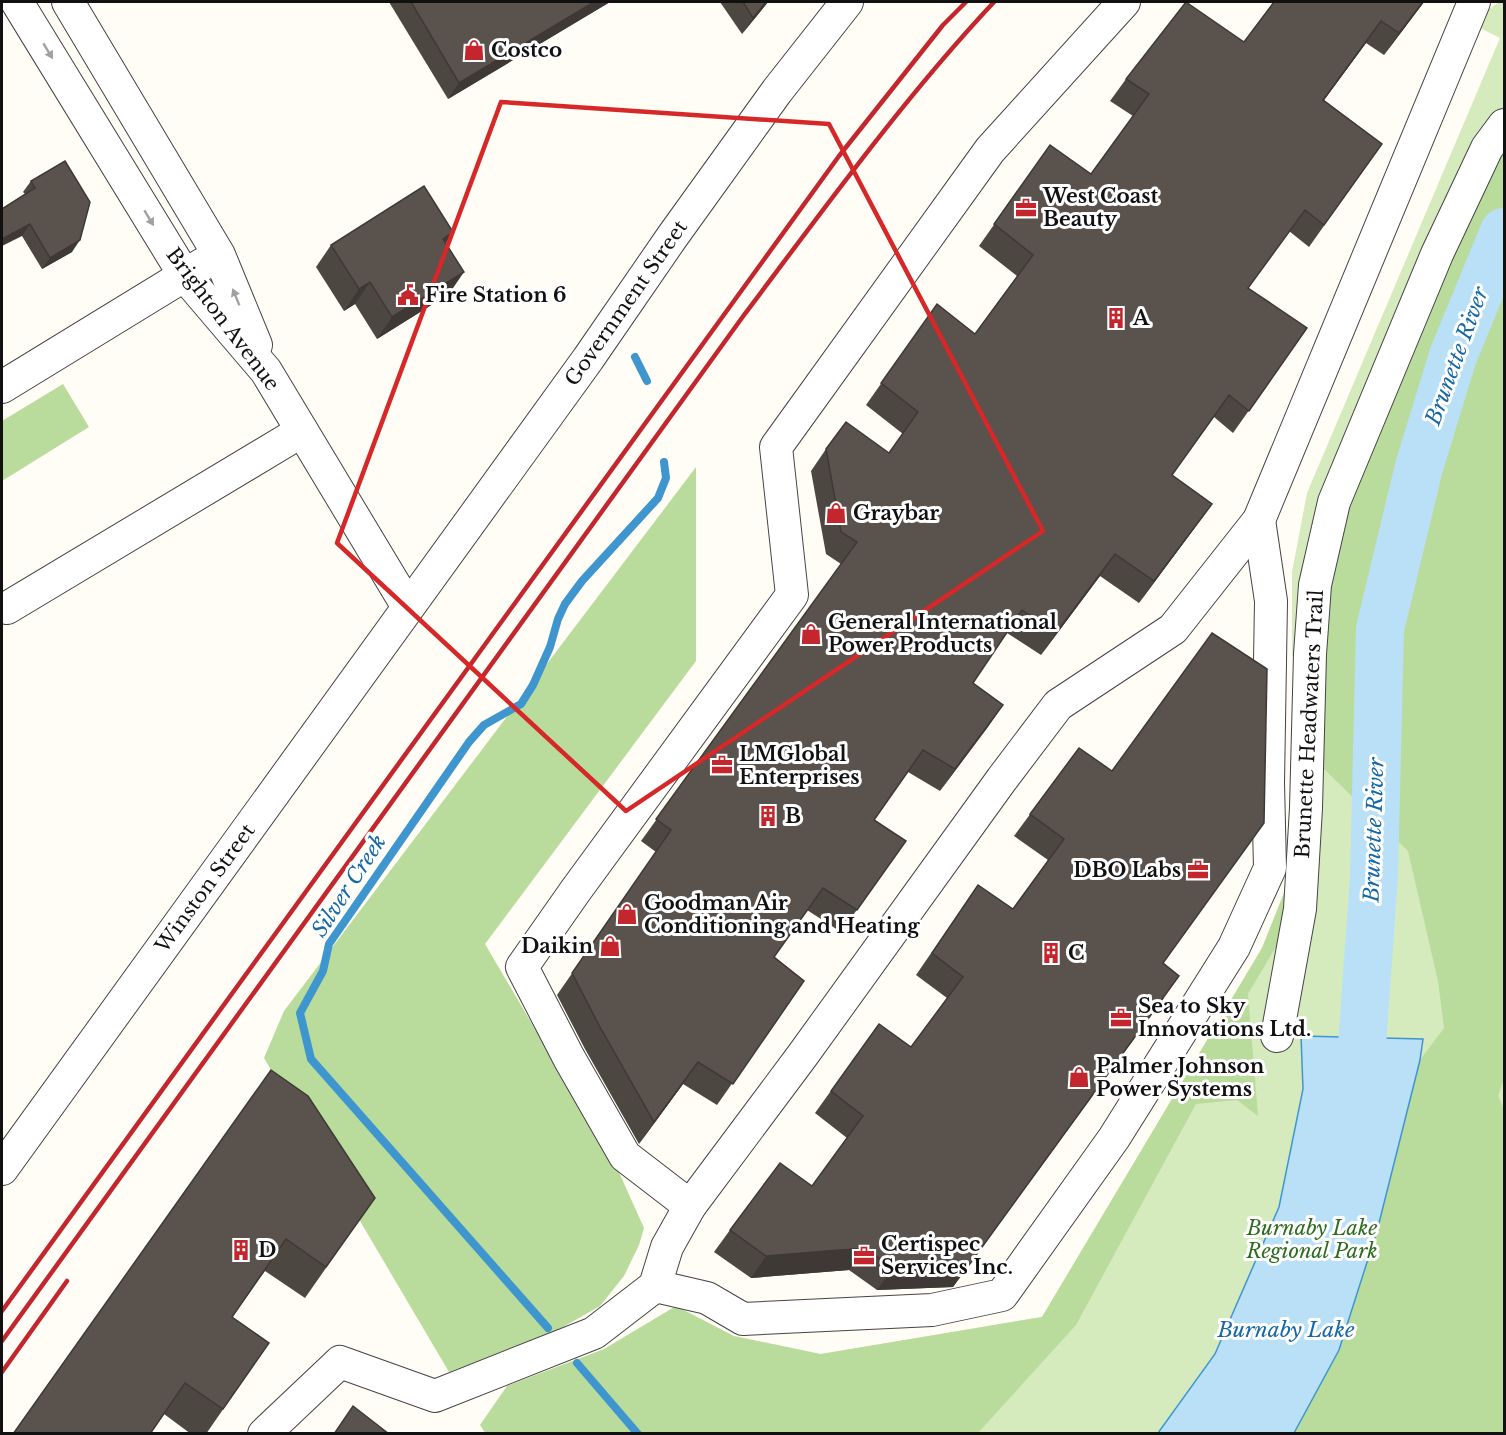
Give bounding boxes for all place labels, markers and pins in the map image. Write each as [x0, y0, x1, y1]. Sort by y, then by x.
shop icon: Costco [462, 38, 486, 62]
place label: Costco [491, 38, 562, 62]
place label: West Coast Beauty [1042, 184, 1158, 231]
office icon: West Coast Beauty [1014, 196, 1038, 220]
public building icon: Fire Station 6 [396, 283, 420, 307]
place label: Fire Station 6 [425, 283, 567, 307]
building icon: A [1104, 306, 1128, 330]
place label: A [1132, 306, 1150, 330]
shop icon: Graybar [824, 501, 848, 525]
place label: Graybar [853, 501, 939, 525]
place label: General International Power Products [828, 610, 1057, 657]
shop icon: General International Power Products [799, 622, 823, 646]
place label: LMGlobal Enterprises [739, 742, 860, 789]
office icon: LMGlobal Enterprises [710, 753, 734, 777]
building icon: B [756, 804, 780, 828]
place label: B [785, 804, 801, 828]
place label: DBO Labs [1073, 858, 1181, 882]
office icon: DBO Labs [1186, 858, 1210, 882]
place label: Goodman Air Conditioning and Heating [644, 891, 920, 938]
shop icon: Goodman Air Conditioning and Heating [615, 902, 639, 926]
place label: Daikin [521, 934, 593, 958]
shop icon: Daikin [598, 934, 622, 958]
building icon: C [1039, 941, 1063, 965]
place label: C [1068, 941, 1084, 965]
place label: Sea to Sky Innovations Ltd. [1138, 994, 1311, 1041]
office icon: Sea to Sky Innovations Ltd. [1109, 1006, 1133, 1030]
place label: Palmer Johnson Power Systems [1096, 1054, 1265, 1101]
shop icon: Palmer Johnson Power Systems [1067, 1065, 1091, 1089]
place label: Certispec Services Inc. [881, 1232, 1013, 1279]
building icon: D [229, 1238, 253, 1262]
place label: D [258, 1238, 276, 1262]
office icon: Certispec Services Inc. [852, 1244, 876, 1268]

